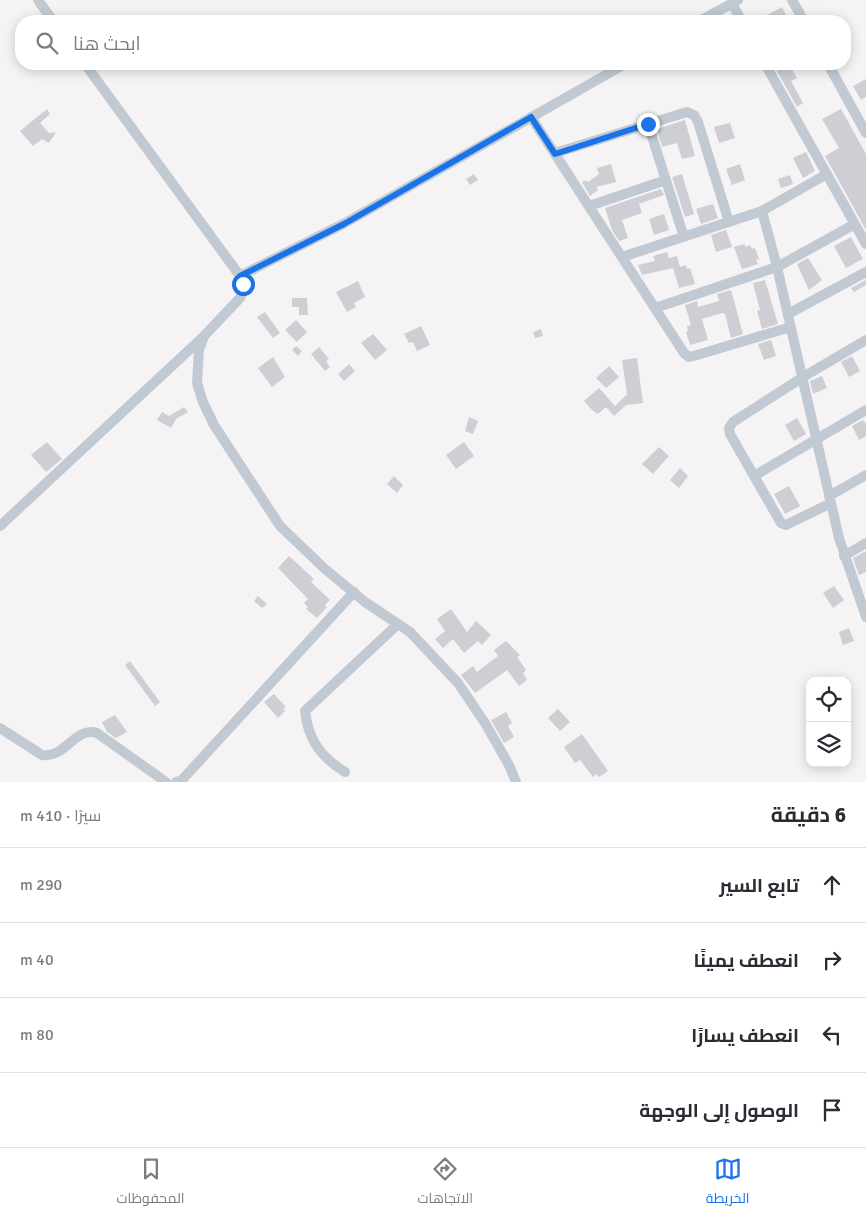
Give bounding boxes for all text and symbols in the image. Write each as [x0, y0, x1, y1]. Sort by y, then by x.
search box [15, 15, 851, 70]
icon: search [33, 29, 61, 57]
text: ابحث هنا [73, 32, 141, 56]
route end [637, 113, 660, 136]
route start [232, 273, 255, 296]
map controls [806, 677, 851, 767]
button: locate [806, 677, 851, 722]
button: layers [806, 722, 851, 767]
text: 6 دقيقة [771, 802, 846, 828]
text: سيرًا · 410 m [20, 806, 101, 826]
icon: ahead [818, 871, 846, 899]
text: تابع السير [719, 874, 799, 898]
text: 290 m [20, 875, 62, 895]
icon: right [818, 946, 846, 974]
text: انعطف يمينًا [694, 949, 799, 973]
text: 40 m [20, 950, 54, 970]
icon: left [818, 1021, 846, 1049]
text: انعطف يسارًا [691, 1024, 799, 1048]
text: 80 m [20, 1025, 54, 1045]
icon: arrive [818, 1096, 846, 1124]
text: الوصول إلى الوجهة [639, 1099, 799, 1123]
tab: المحفوظات [116, 1155, 185, 1211]
tab: الاتجاهات [418, 1155, 473, 1211]
tab: الخريطة [706, 1155, 750, 1211]

